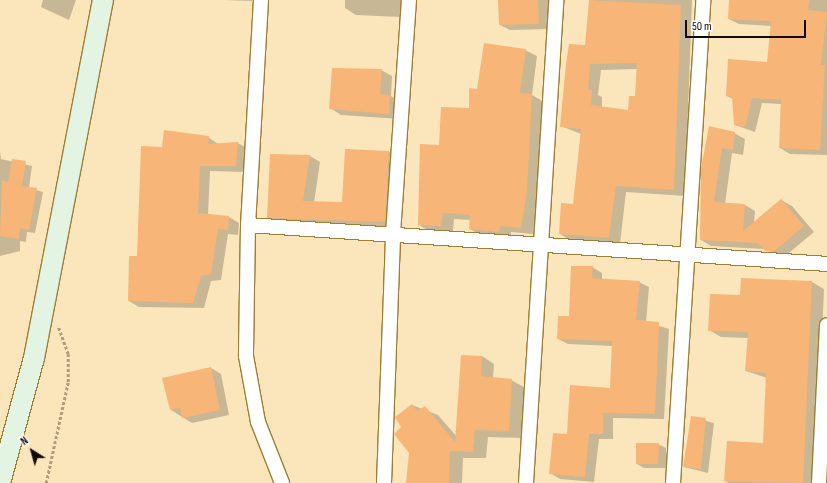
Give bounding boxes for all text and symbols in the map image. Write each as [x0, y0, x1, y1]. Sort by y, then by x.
scale bar [687, 12, 808, 38]
text: 50 m [692, 19, 712, 34]
north arrow [12, 431, 52, 471]
text: N [18, 434, 31, 448]

